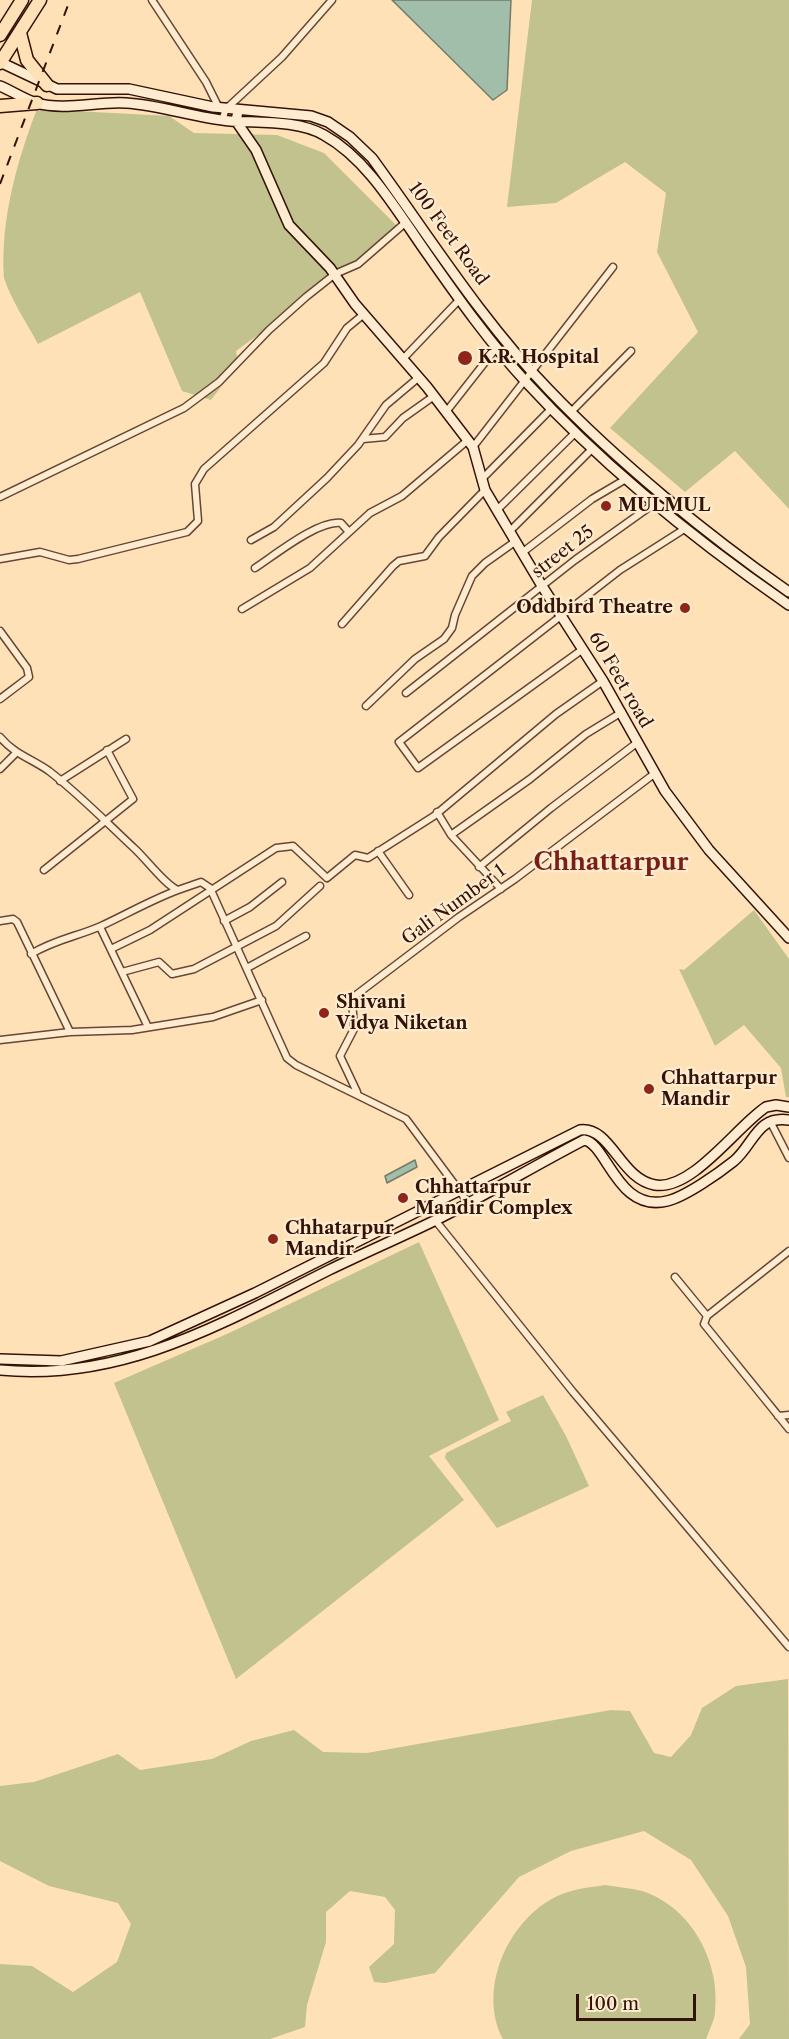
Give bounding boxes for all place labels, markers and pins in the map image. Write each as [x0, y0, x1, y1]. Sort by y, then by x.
place label: K.R. Hospital [478, 347, 599, 369]
marker: K.R. Hospital [456, 349, 474, 367]
place label: MULMUL [618, 495, 710, 517]
marker: MULMUL [599, 499, 613, 513]
place label: Oddbird Theatre [516, 597, 673, 619]
marker: Oddbird Theatre [678, 601, 692, 615]
place label: Shivani Vidya Niketan [336, 992, 468, 1034]
marker: Shivani Vidya Niketan [317, 1006, 331, 1020]
place label: Chhattarpur Mandir [661, 1068, 777, 1110]
marker: Chhattarpur Mandir [642, 1082, 656, 1096]
place label: Chhattarpur Mandir Complex [415, 1177, 572, 1220]
marker: Chhattarpur Mandir Complex [396, 1191, 410, 1205]
place label: Chhatarpur Mandir [285, 1218, 394, 1260]
marker: Chhatarpur Mandir [266, 1232, 280, 1246]

